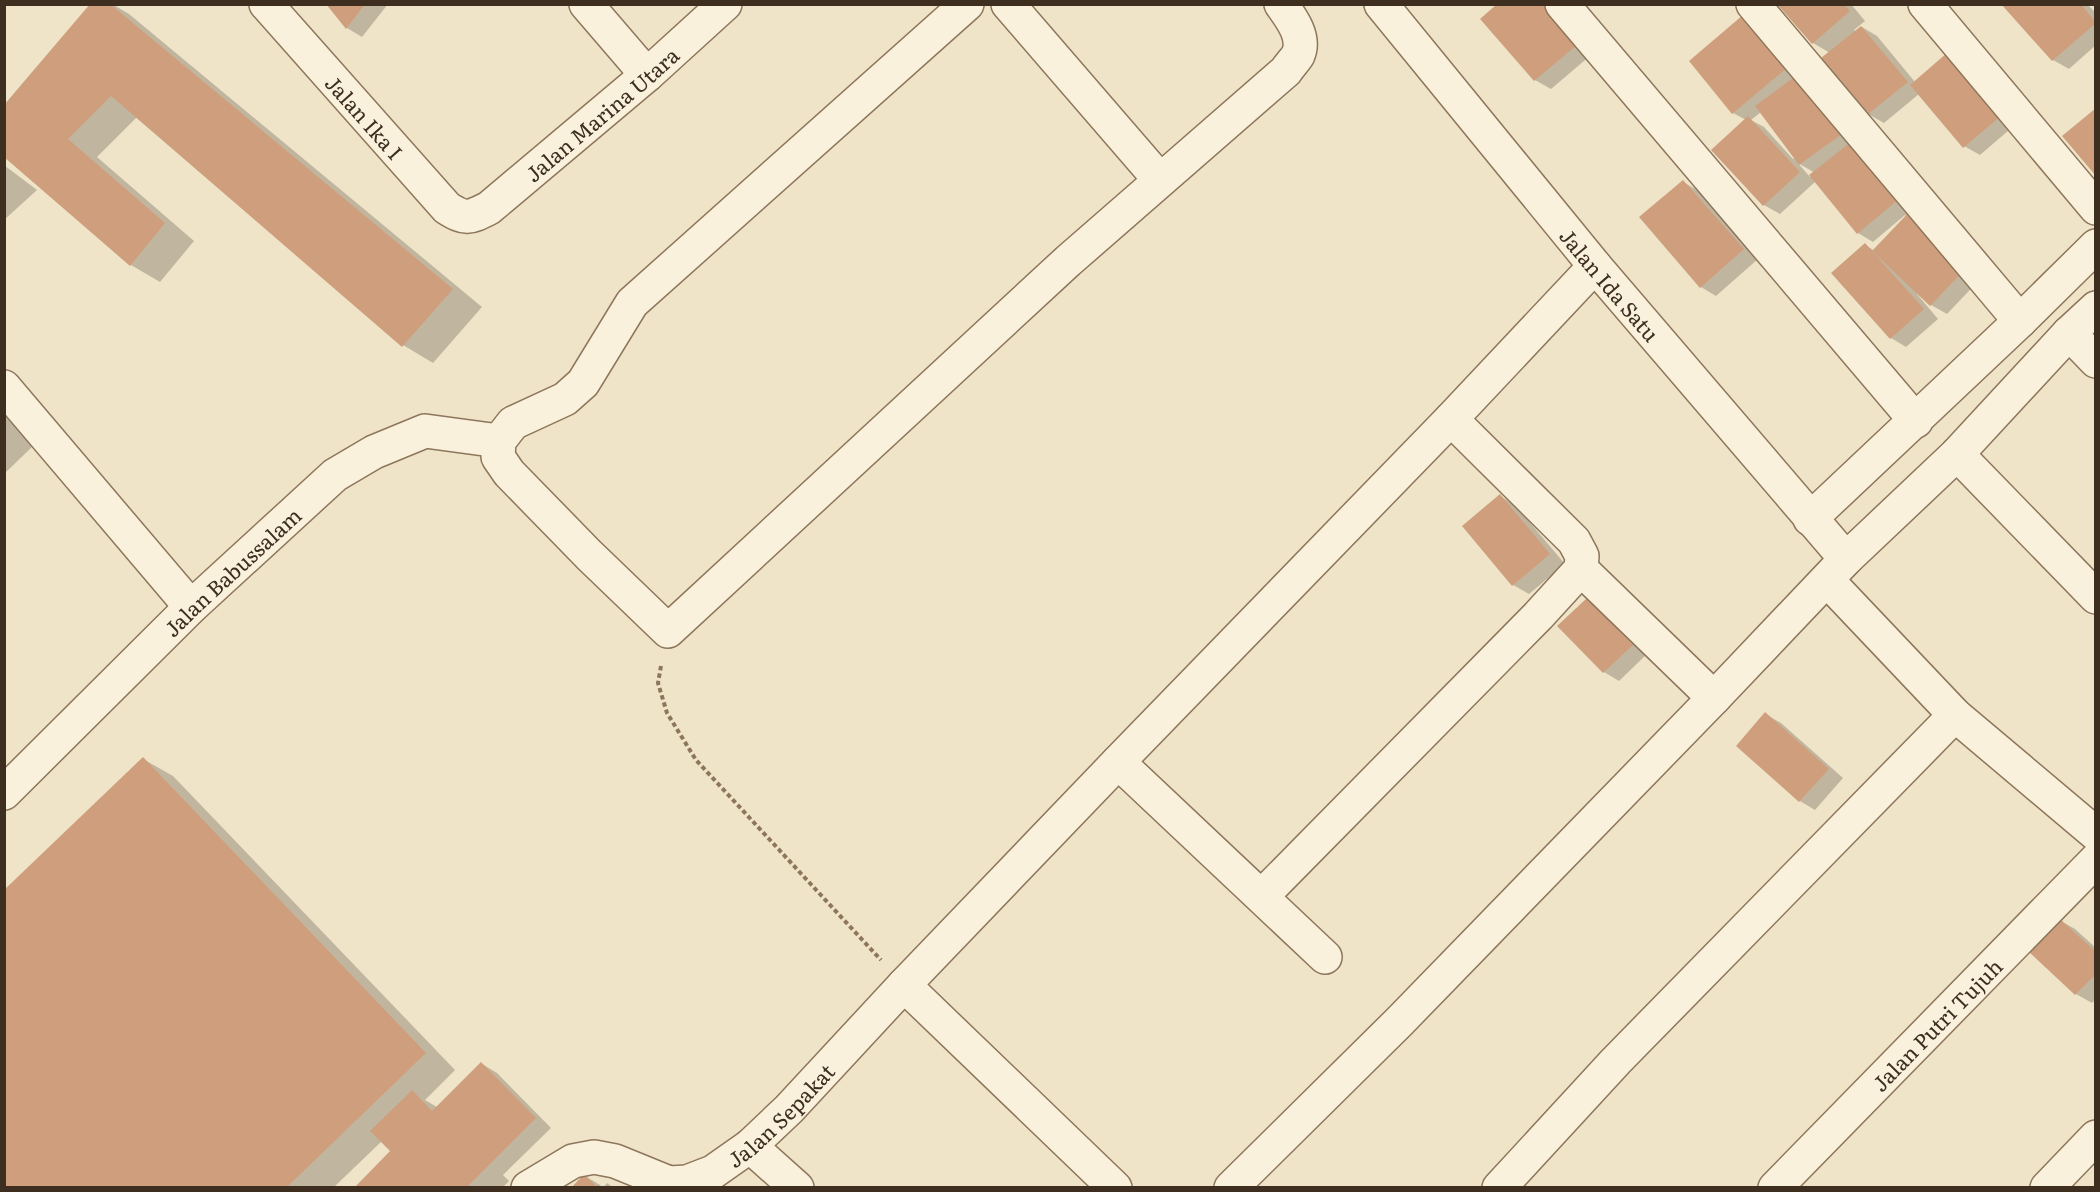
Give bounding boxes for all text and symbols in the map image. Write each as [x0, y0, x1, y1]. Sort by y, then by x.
street label: Jalan Marina Utara [517, 38, 685, 188]
street label: Jalan Ika I [319, 67, 412, 165]
street label: Jalan Ida Satu [1554, 220, 1668, 347]
street label: Jalan Babussalam [155, 499, 307, 642]
street label: Jalan Putri Tujuh [1864, 950, 2008, 1097]
street label: Jalan Sepakat [720, 1055, 841, 1173]

